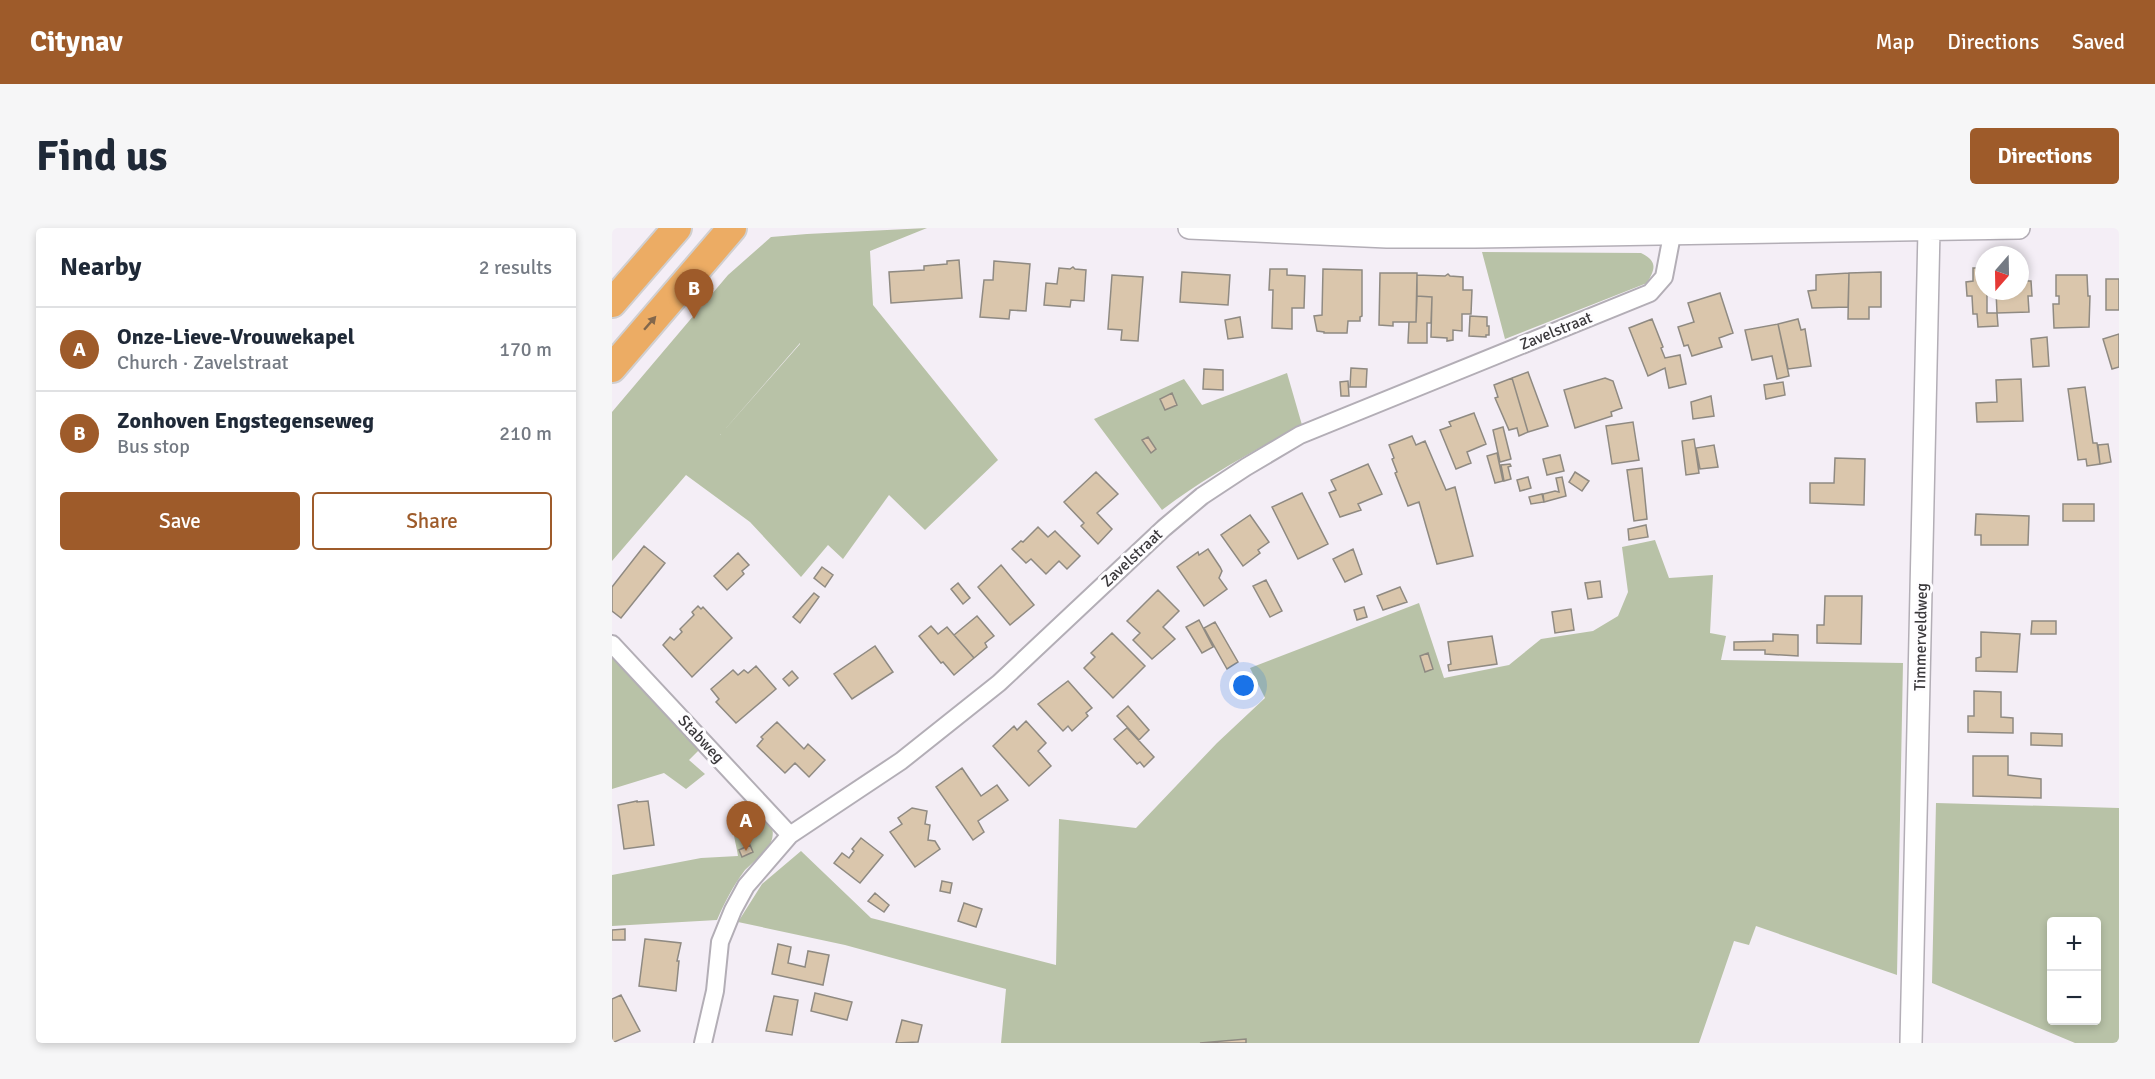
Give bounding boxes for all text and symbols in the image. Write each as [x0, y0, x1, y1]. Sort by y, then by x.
text: Citynav [30, 25, 123, 59]
text: Map [1876, 29, 1914, 55]
text: Directions [1947, 29, 2039, 55]
text: Saved [2072, 29, 2125, 55]
button: Directions [1970, 128, 2119, 184]
text: Find us [36, 131, 167, 182]
north arrow [1975, 246, 2029, 300]
text: Nearby [60, 251, 141, 283]
text: 2 results [479, 255, 552, 280]
pin: B [674, 270, 713, 319]
street label: Zavelstraat [1517, 307, 1596, 355]
one-way arrow [643, 316, 656, 331]
text: Onze-Lieve-Vrouwekapel [117, 323, 355, 350]
text: A [73, 337, 86, 362]
text: 170 m [499, 337, 552, 362]
text: Church · Zavelstraat [117, 350, 289, 375]
text: Zonhoven Engstegenseweg [117, 407, 374, 434]
text: B [73, 421, 86, 446]
text: 210 m [499, 421, 552, 446]
text: Bus stop [117, 434, 190, 459]
button: Save [60, 492, 300, 550]
button: Share [312, 492, 552, 550]
street label: Zavelstraat [1097, 524, 1167, 591]
street label: Timmerveldweg [1910, 583, 1932, 691]
your location [1229, 671, 1258, 700]
street label: Stabweg [674, 711, 728, 767]
pin: A [726, 802, 766, 851]
map controls [2047, 917, 2101, 1025]
button: + [2047, 917, 2101, 971]
button: − [2047, 971, 2101, 1025]

